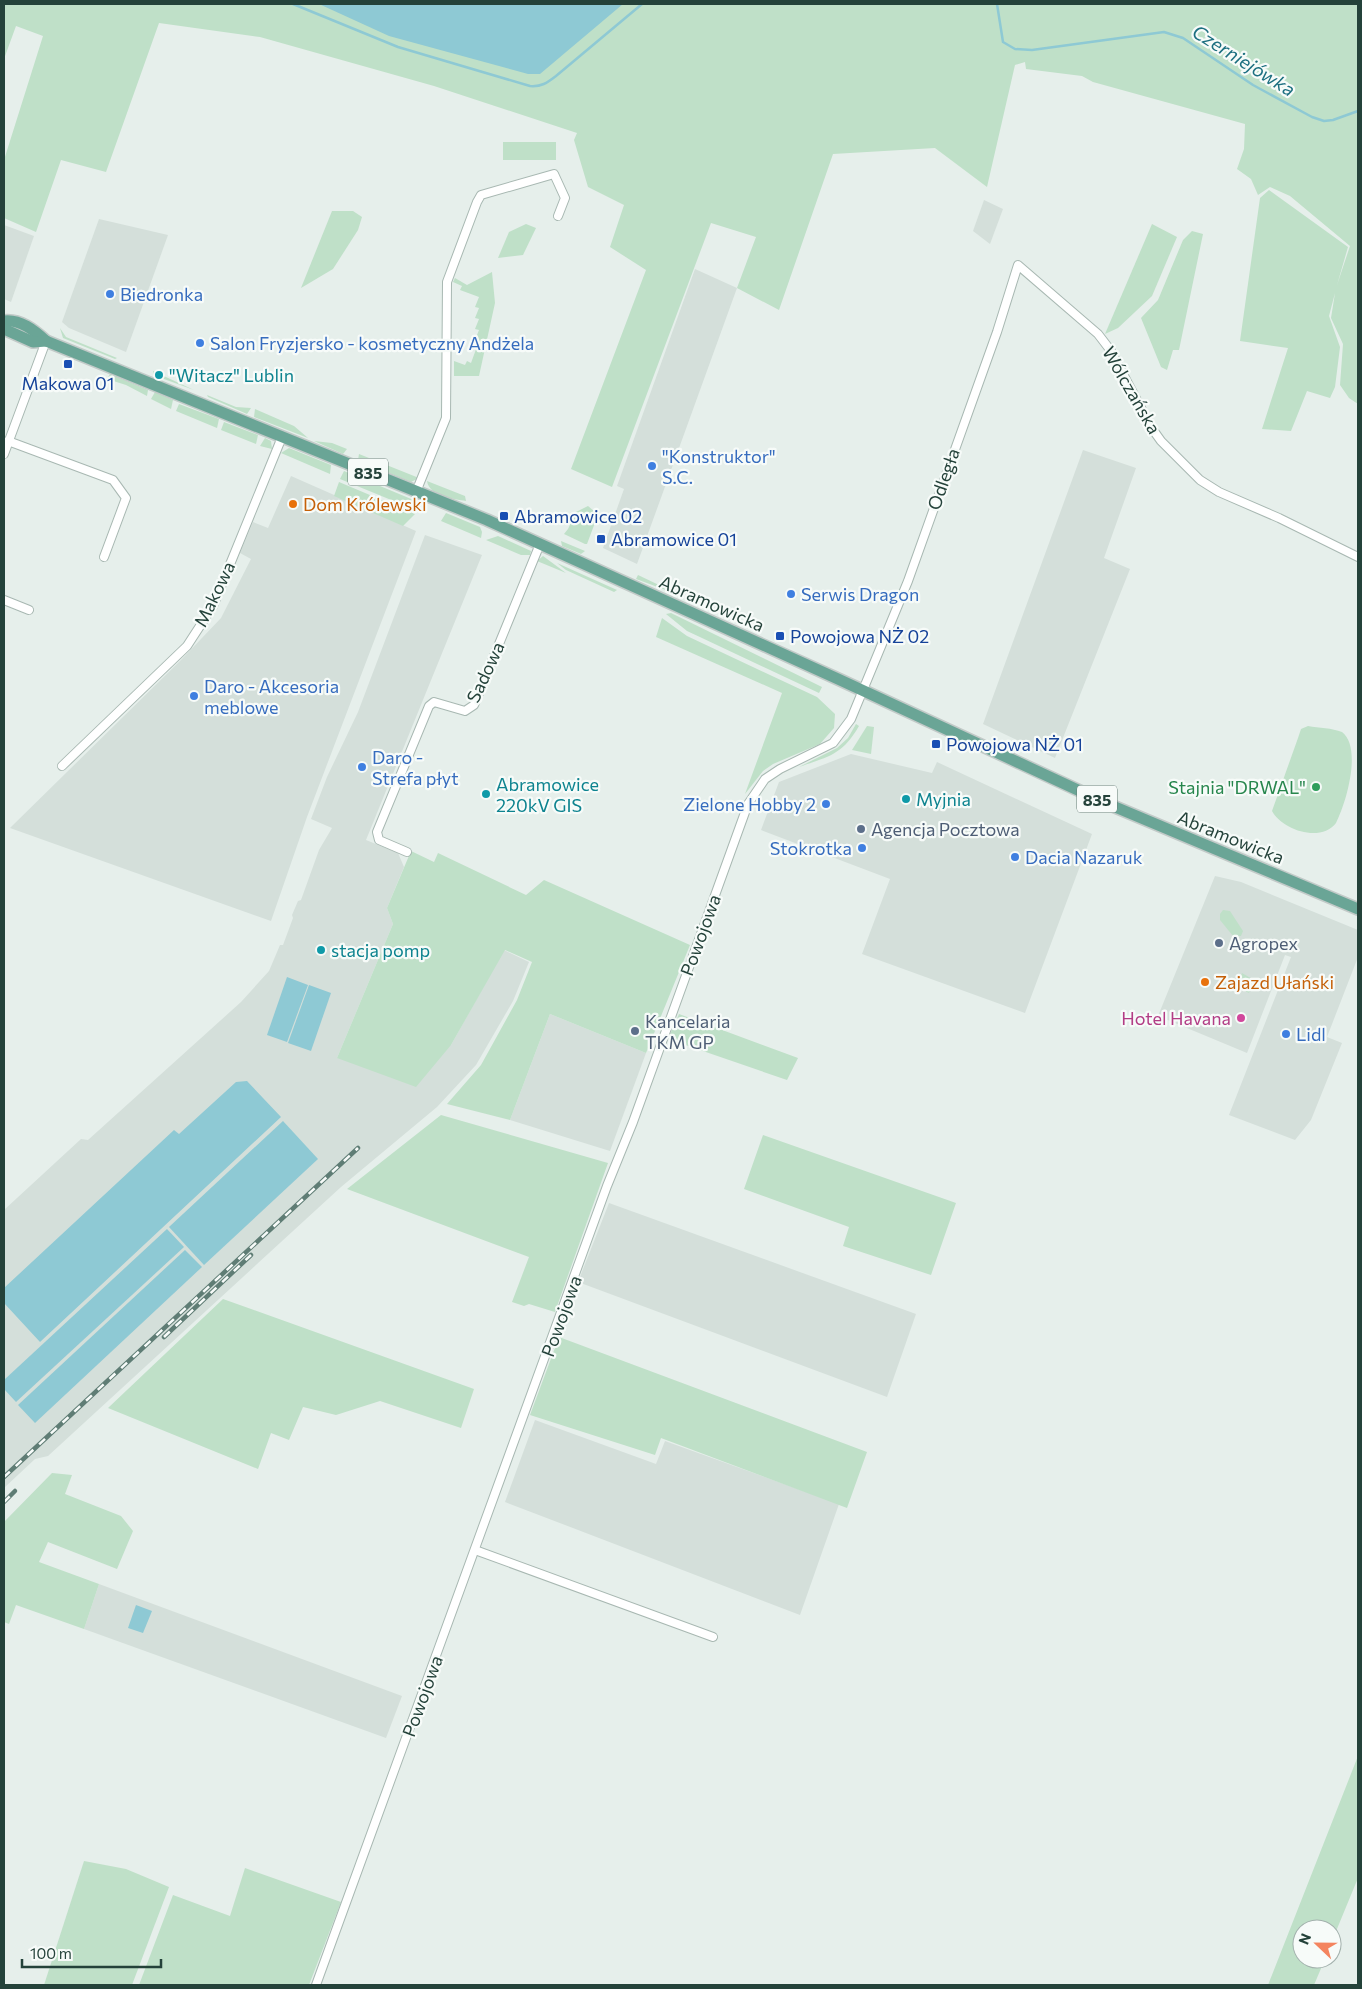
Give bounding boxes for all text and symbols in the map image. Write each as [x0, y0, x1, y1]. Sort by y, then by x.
water label: Czerniejówka [1188, 19, 1300, 101]
place label: Biedronka [120, 283, 203, 305]
marker: Biedronka [104, 288, 116, 300]
place label: Salon Fryzjersko - kosmetyczny Andżela [210, 332, 534, 354]
marker: Salon Fryzjersko - kosmetyczny Andżela [194, 337, 206, 349]
street label: Wólczańska [1098, 342, 1166, 438]
marker: Makowa 01 [62, 358, 74, 370]
place label: "Witacz" Lublin [169, 364, 294, 386]
marker: "Witacz" Lublin [153, 369, 165, 381]
place label: Makowa 01 [22, 372, 114, 394]
place label: "Konstruktor" S.C. [662, 445, 776, 488]
street label: Odległa [922, 445, 964, 513]
road number: 835 [348, 458, 388, 486]
marker: "Konstruktor" S.C. [646, 460, 658, 472]
place label: Dom Królewski [303, 493, 427, 515]
marker: Dom Królewski [287, 498, 299, 510]
place label: Abramowice 02 [514, 505, 642, 527]
marker: Abramowice 02 [498, 510, 510, 522]
place label: Abramowice 01 [611, 528, 737, 550]
marker: Abramowice 01 [595, 533, 607, 545]
street label: Makowa [189, 558, 239, 630]
street label: Abramowicka [656, 570, 768, 636]
place label: Serwis Dragon [801, 583, 919, 605]
marker: Serwis Dragon [785, 588, 797, 600]
place label: Powojowa NŻ 02 [790, 625, 929, 647]
marker: Powojowa NŻ 02 [774, 630, 786, 642]
street label: Sadowa [461, 638, 509, 706]
place label: Daro - Akcesoria meblowe [204, 675, 339, 718]
marker: Daro - Akcesoria meblowe [188, 690, 200, 702]
place label: Powojowa NŻ 01 [946, 733, 1083, 755]
marker: Powojowa NŻ 01 [930, 738, 942, 750]
place label: Daro - Strefa płyt [372, 746, 459, 789]
marker: Daro - Strefa płyt [356, 761, 368, 773]
place label: Abramowice 220kV GIS [496, 773, 599, 816]
place label: Stajnia "DRWAL" [1168, 776, 1306, 798]
marker: Stajnia "DRWAL" [1310, 781, 1322, 793]
road number: 835 [1077, 786, 1117, 812]
marker: Abramowice 220kV GIS [480, 788, 492, 800]
place label: Myjnia [916, 788, 971, 810]
place label: Zielone Hobby 2 [683, 793, 816, 815]
marker: Myjnia [900, 793, 912, 805]
marker: Zielone Hobby 2 [820, 798, 832, 810]
street label: Abramowicka [1175, 806, 1287, 868]
place label: Agencja Pocztowa [871, 818, 1020, 840]
marker: Agencja Pocztowa [855, 823, 867, 835]
place label: Stokrotka [770, 837, 852, 859]
marker: Stokrotka [856, 842, 868, 854]
place label: Dacia Nazaruk [1025, 846, 1143, 868]
marker: Dacia Nazaruk [1009, 851, 1021, 863]
street label: Powojowa [675, 891, 725, 979]
place label: Agropex [1229, 932, 1299, 954]
marker: Agropex [1213, 937, 1225, 949]
place label: stacja pomp [331, 939, 430, 961]
marker: stacja pomp [315, 944, 327, 956]
place label: Zajazd Ułański [1215, 971, 1334, 993]
marker: Zajazd Ułański [1199, 976, 1211, 988]
place label: Hotel Havana [1121, 1007, 1231, 1029]
place label: Kancelaria TKM GP [645, 1010, 730, 1053]
marker: Hotel Havana [1235, 1012, 1247, 1024]
place label: Lidl [1296, 1023, 1326, 1045]
marker: Kancelaria TKM GP [629, 1025, 641, 1037]
marker: Lidl [1280, 1028, 1292, 1040]
street label: Powojowa [536, 1272, 586, 1360]
street label: Powojowa [397, 1652, 447, 1740]
north arrow [1292, 1919, 1342, 1969]
text: N [1295, 1931, 1314, 1947]
scale bar [22, 1936, 161, 1968]
text: 100 m [30, 1944, 72, 1962]

